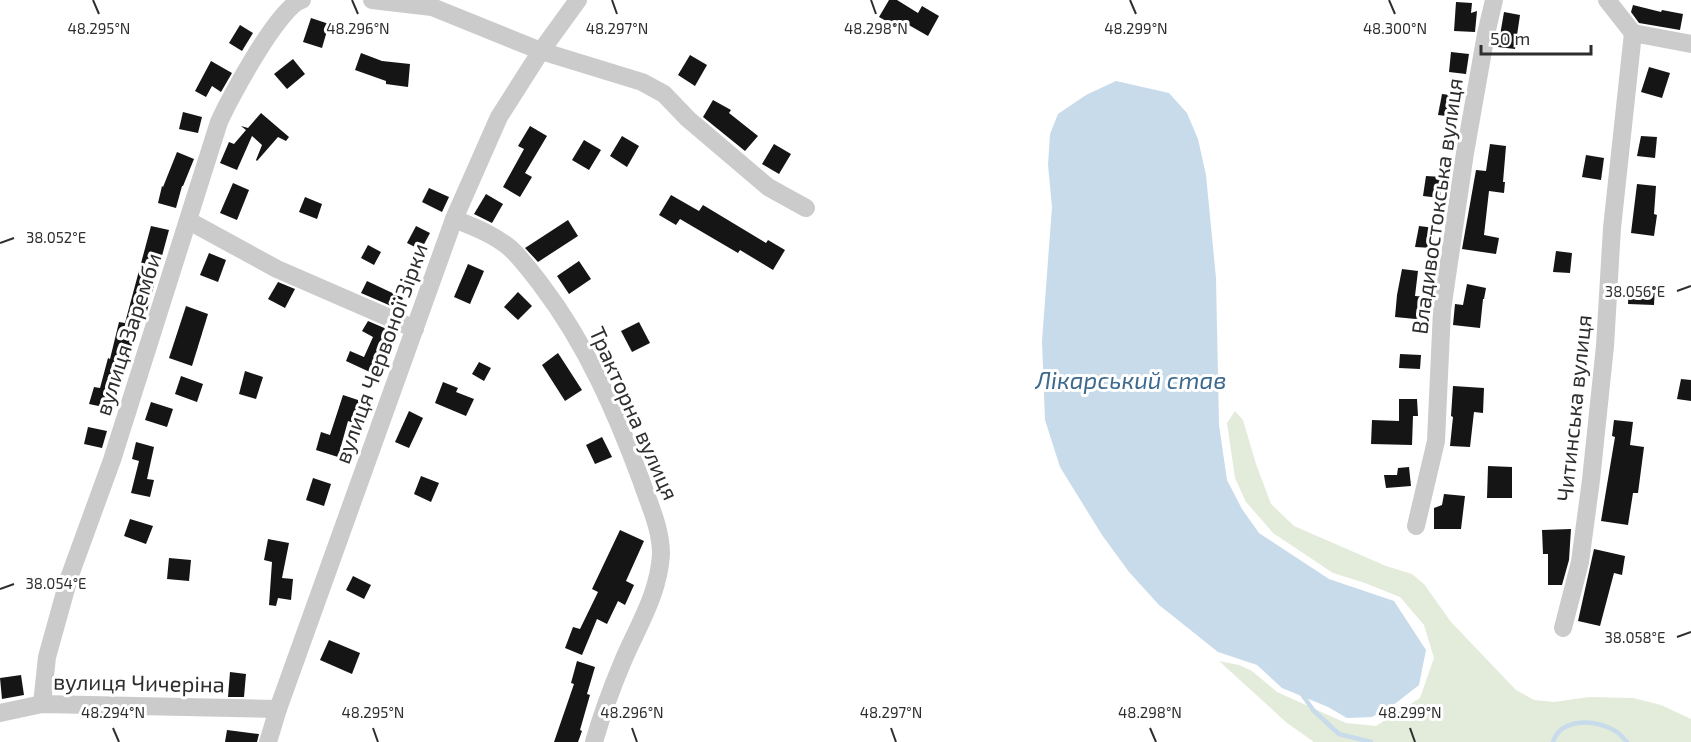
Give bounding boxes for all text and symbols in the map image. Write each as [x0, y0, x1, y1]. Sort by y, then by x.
scale bar [1481, 18, 1590, 56]
text: 48.295°N [68, 19, 130, 37]
text: 48.296°N [326, 19, 390, 37]
text: 48.297°N [586, 19, 648, 37]
text: 48.298°N [844, 19, 908, 37]
text: 48.299°N [1104, 19, 1168, 37]
text: 48.300°N [1363, 19, 1427, 37]
text: 50 m [1490, 27, 1530, 49]
street label: Владивостокська вулиця [1405, 76, 1468, 336]
text: 38.052°E [26, 228, 86, 246]
street label: вулиця Червоної Зірки [328, 239, 433, 467]
street label: вулиця Заремби [88, 250, 166, 419]
text: 38.056°E [1605, 282, 1665, 300]
street label: Читинська вулиця [1550, 313, 1597, 503]
street label: Тракторна вулиця [584, 322, 685, 504]
water label: Лікарський став [1035, 365, 1226, 394]
text: 38.054°E [25, 574, 87, 592]
text: 38.058°E [1605, 628, 1665, 646]
street label: вулиця Чичеріна [53, 668, 225, 697]
text: 48.294°N [81, 703, 145, 721]
text: 48.295°N [342, 703, 404, 721]
text: 48.296°N [600, 703, 664, 721]
text: 48.297°N [860, 703, 922, 721]
text: 48.298°N [1118, 703, 1182, 721]
text: 48.299°N [1378, 703, 1442, 721]

